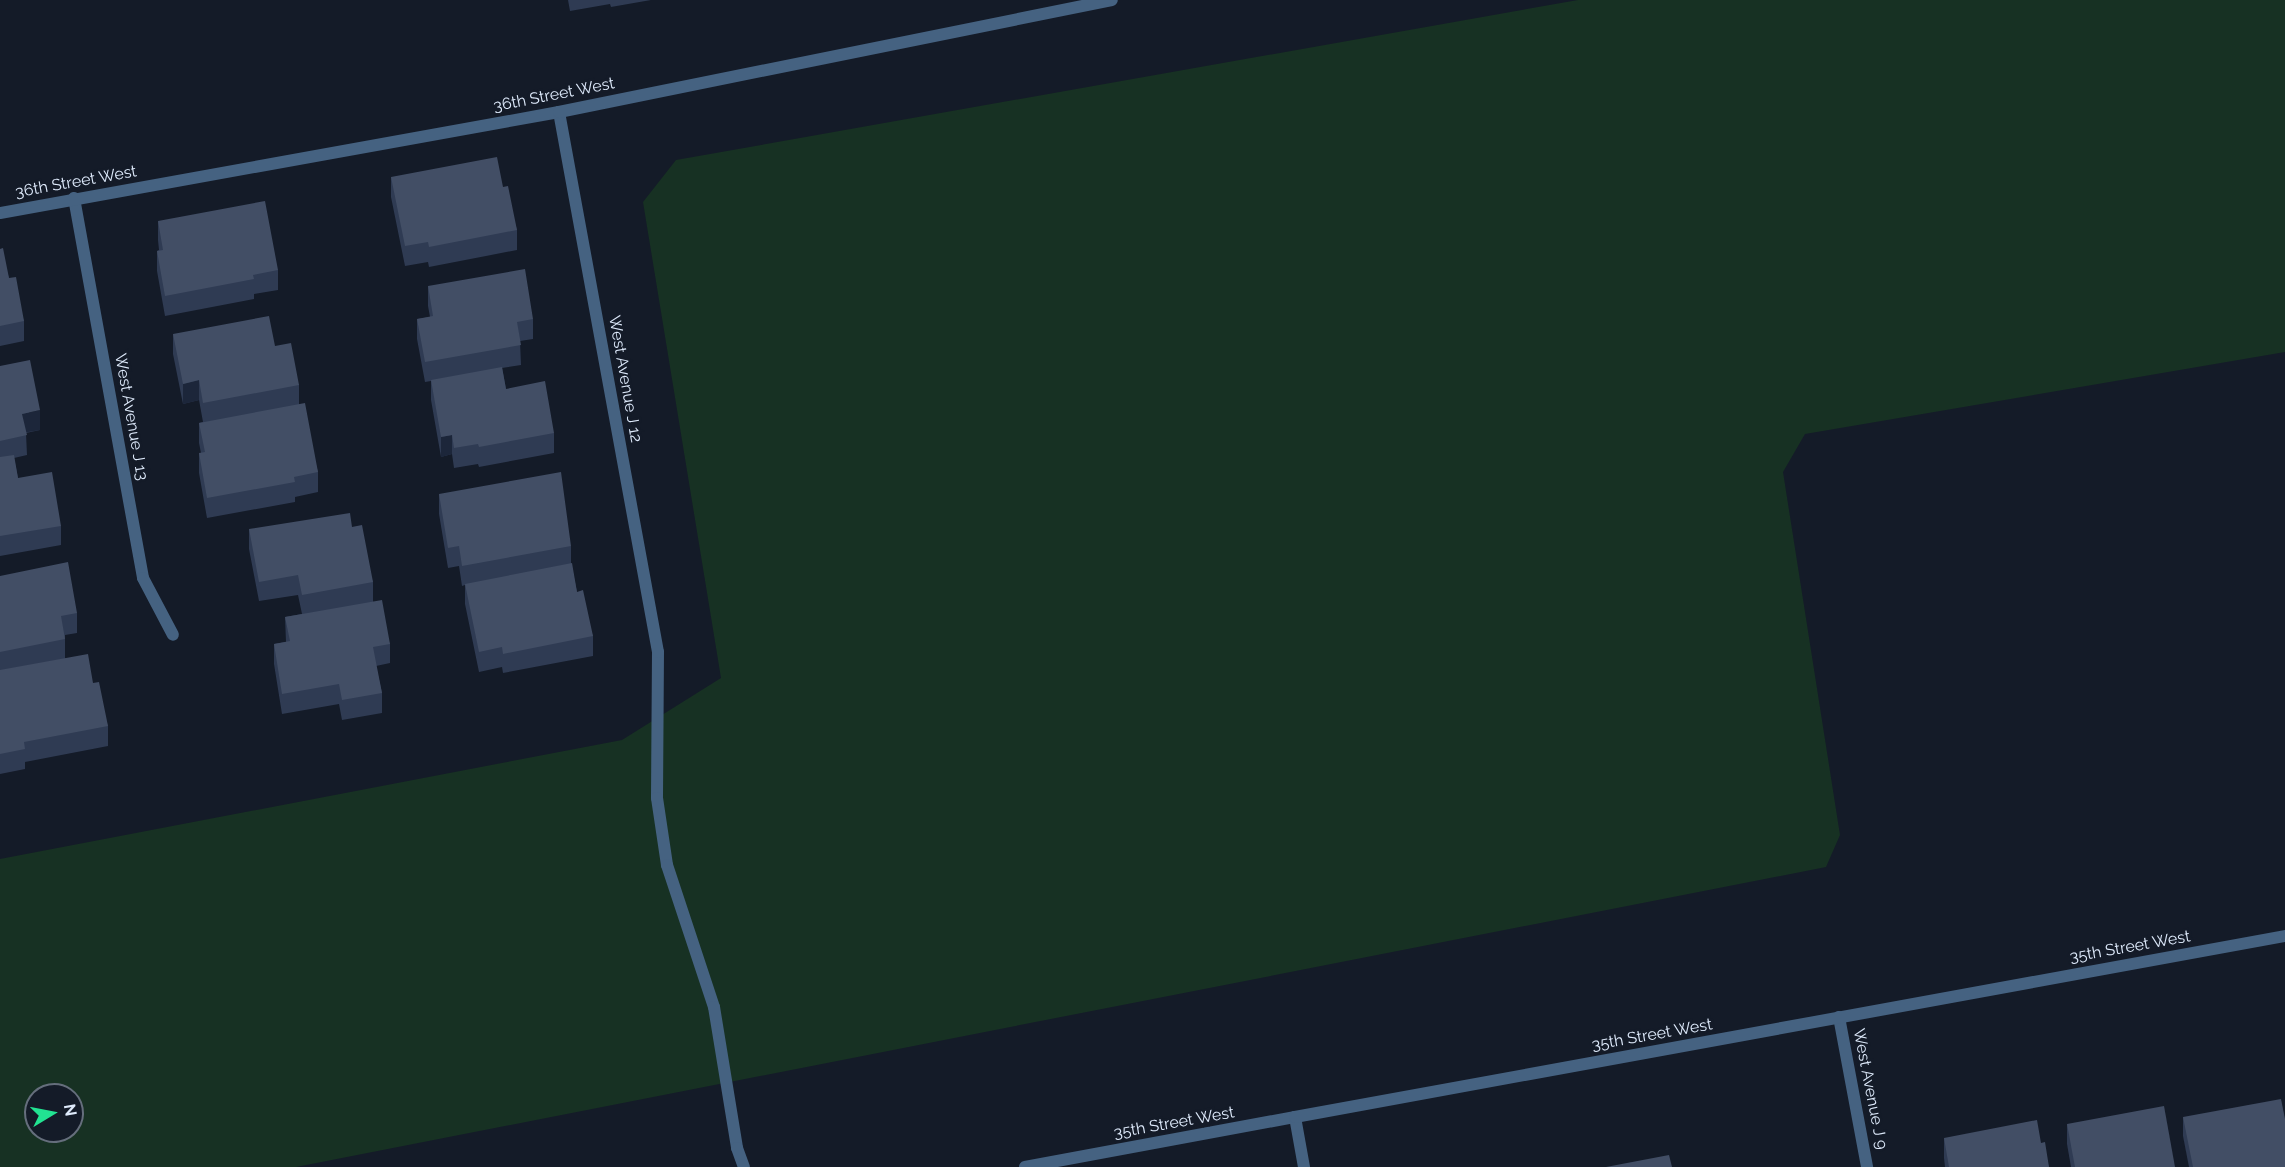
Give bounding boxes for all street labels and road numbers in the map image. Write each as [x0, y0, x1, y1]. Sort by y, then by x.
street label: 36th Street West [492, 74, 616, 116]
street label: 36th Street West [13, 162, 139, 202]
street label: West Avenue J 12 [604, 314, 646, 444]
street label: West Avenue J 13 [110, 352, 152, 482]
street label: 35th Street West [2068, 927, 2192, 967]
street label: 35th Street West [1590, 1015, 1714, 1055]
street label: West Avenue J 9 [1849, 1027, 1891, 1151]
street label: 35th Street West [1112, 1103, 1236, 1143]

